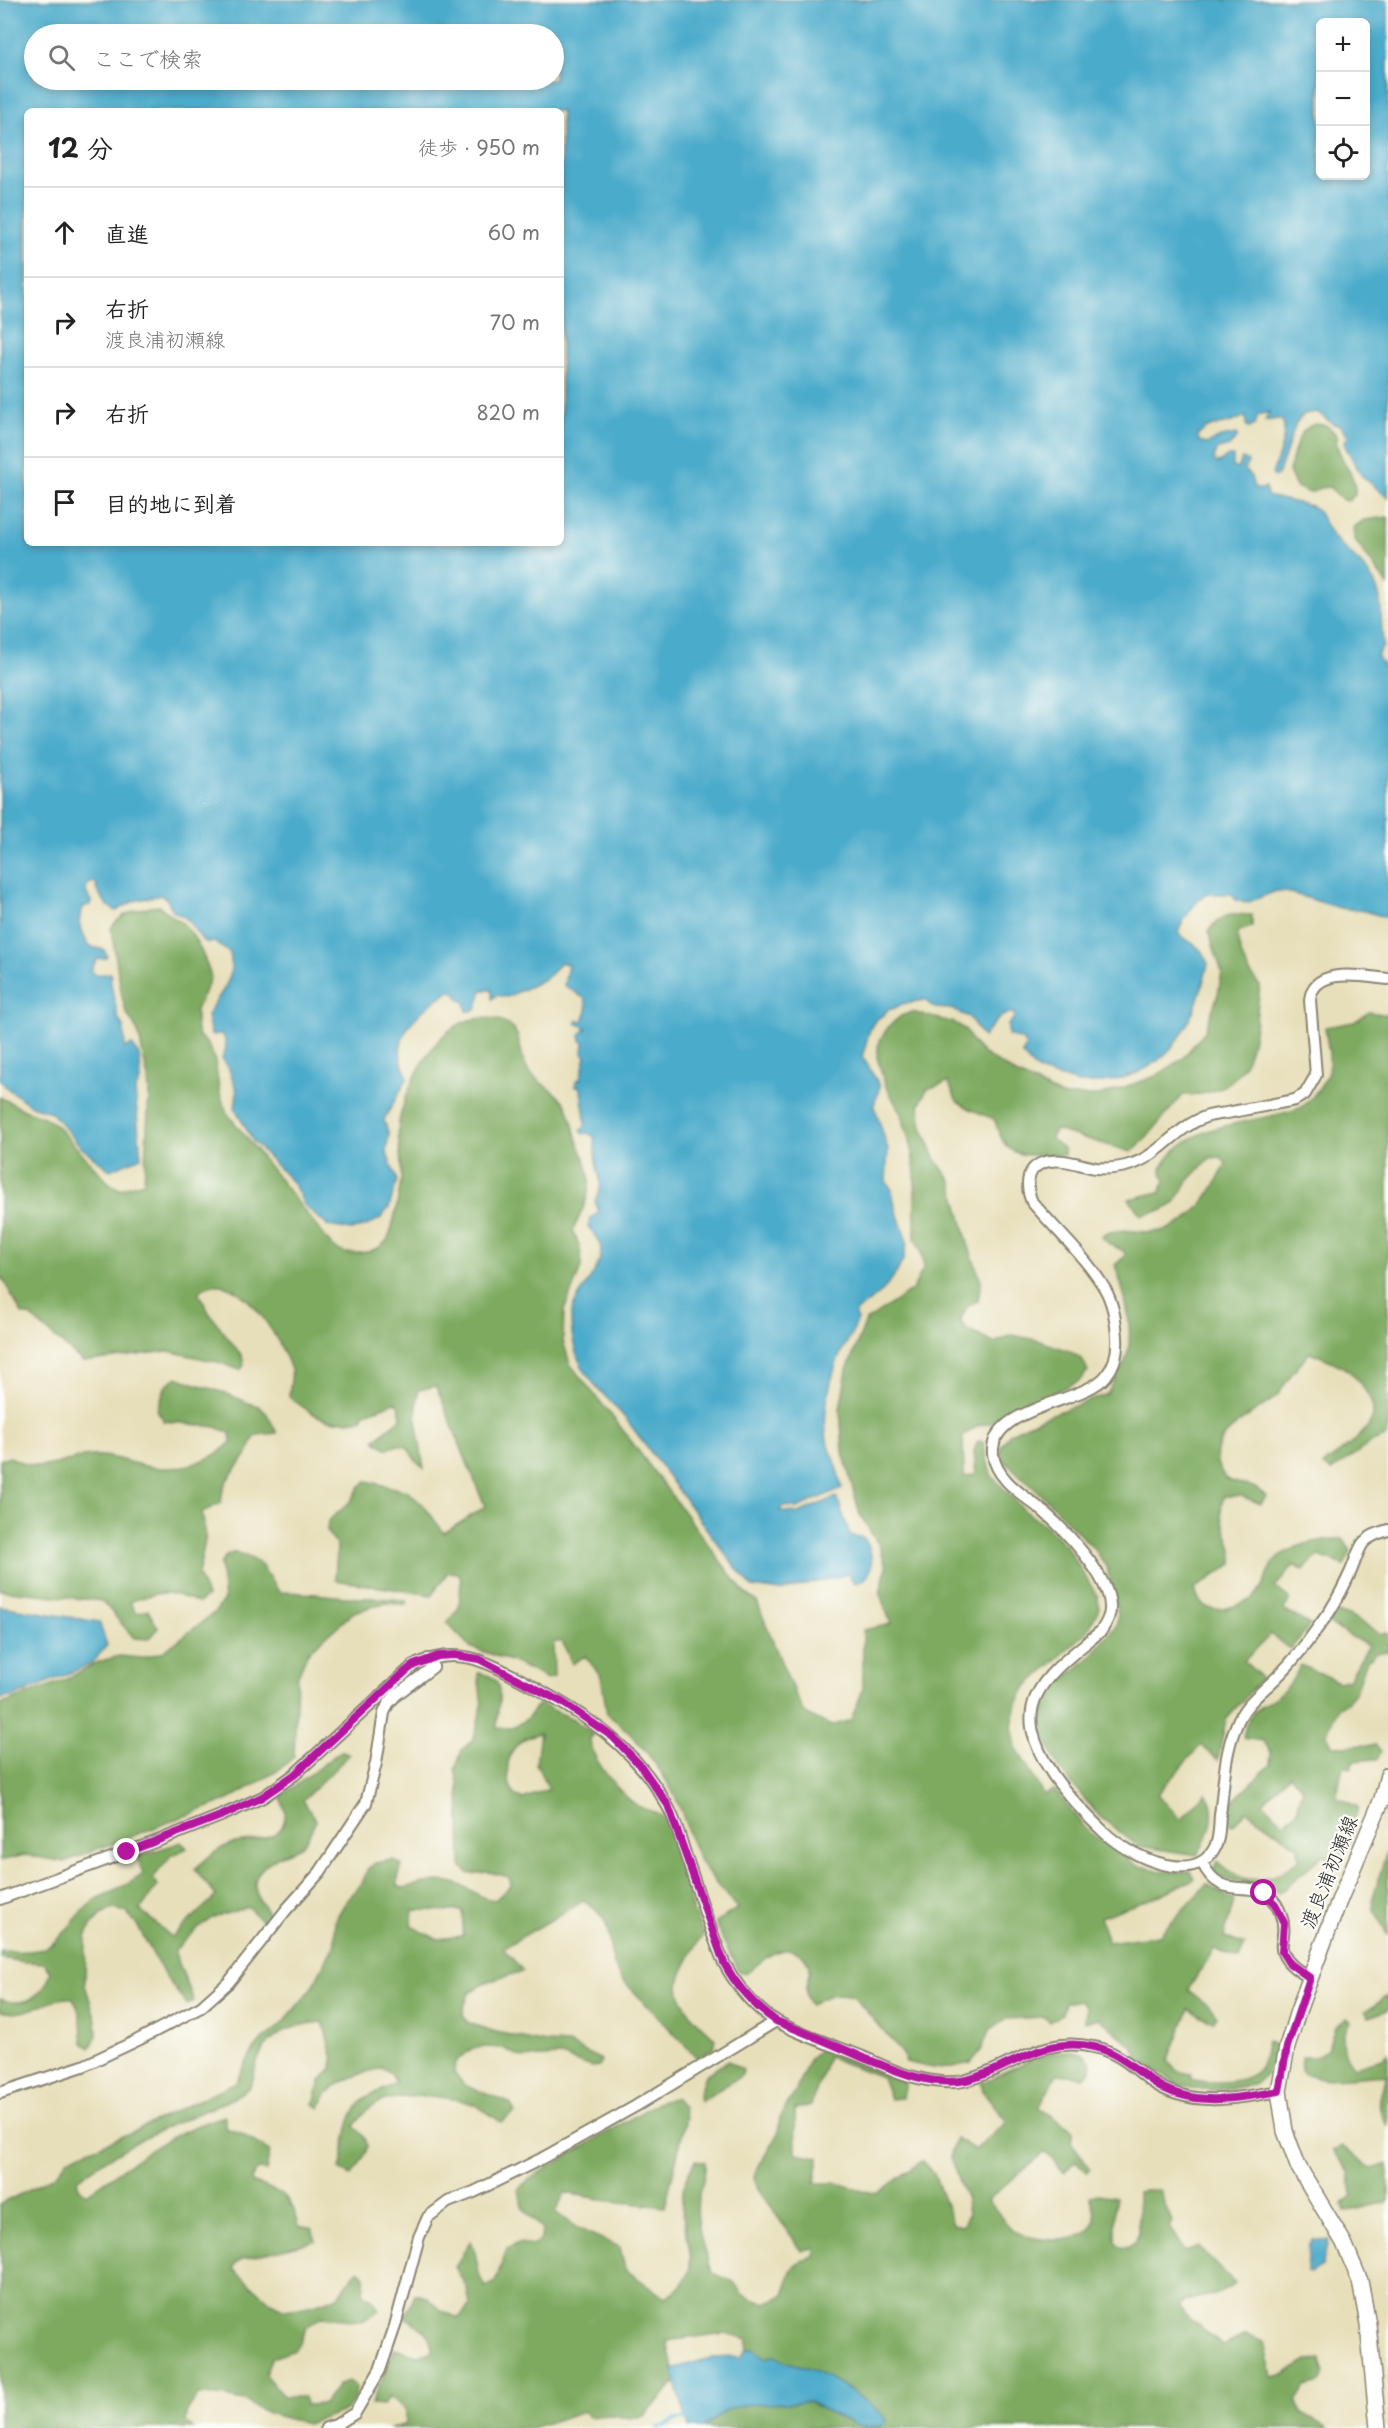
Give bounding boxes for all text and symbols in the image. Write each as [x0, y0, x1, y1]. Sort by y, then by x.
map controls [1316, 18, 1370, 180]
button: + [1316, 18, 1370, 72]
search box [24, 24, 564, 90]
icon: search [45, 41, 78, 74]
text: ここで検索 [93, 41, 203, 74]
button: − [1316, 72, 1370, 126]
button: locate [1316, 126, 1370, 180]
text: 12 分 [48, 128, 113, 167]
text: 徒歩 · 950 m [418, 132, 540, 162]
icon: ahead [48, 216, 81, 249]
text: 直進 [105, 216, 149, 249]
text: 60 m [488, 217, 540, 247]
text: 右折 [105, 291, 149, 324]
icon: right [48, 306, 81, 339]
text: 70 m [490, 307, 540, 337]
text: 渡良浦初瀬線 [105, 324, 225, 354]
icon: right [48, 396, 81, 429]
text: 右折 [105, 396, 149, 429]
text: 820 m [477, 397, 540, 427]
icon: arrive [48, 486, 81, 519]
text: 目的地に到着 [105, 486, 237, 519]
street label: 渡良浦初瀬線 [1292, 1810, 1364, 1933]
route end [113, 1838, 139, 1864]
route start [1250, 1879, 1276, 1905]

